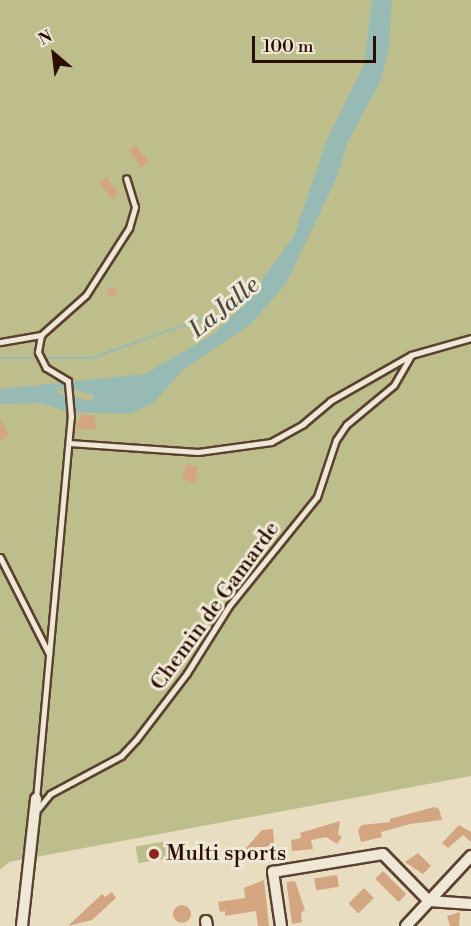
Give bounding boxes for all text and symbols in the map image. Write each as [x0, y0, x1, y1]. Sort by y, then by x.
north arrow [24, 24, 84, 84]
scale bar [255, 24, 380, 62]
text: N [35, 26, 56, 50]
text: 100 m [263, 35, 314, 58]
water label: La Jalle [184, 271, 266, 345]
street label: Chemin de Gamarde [145, 516, 285, 696]
place label: Multi sports [166, 841, 286, 867]
marker: Multi sports [147, 847, 161, 861]

